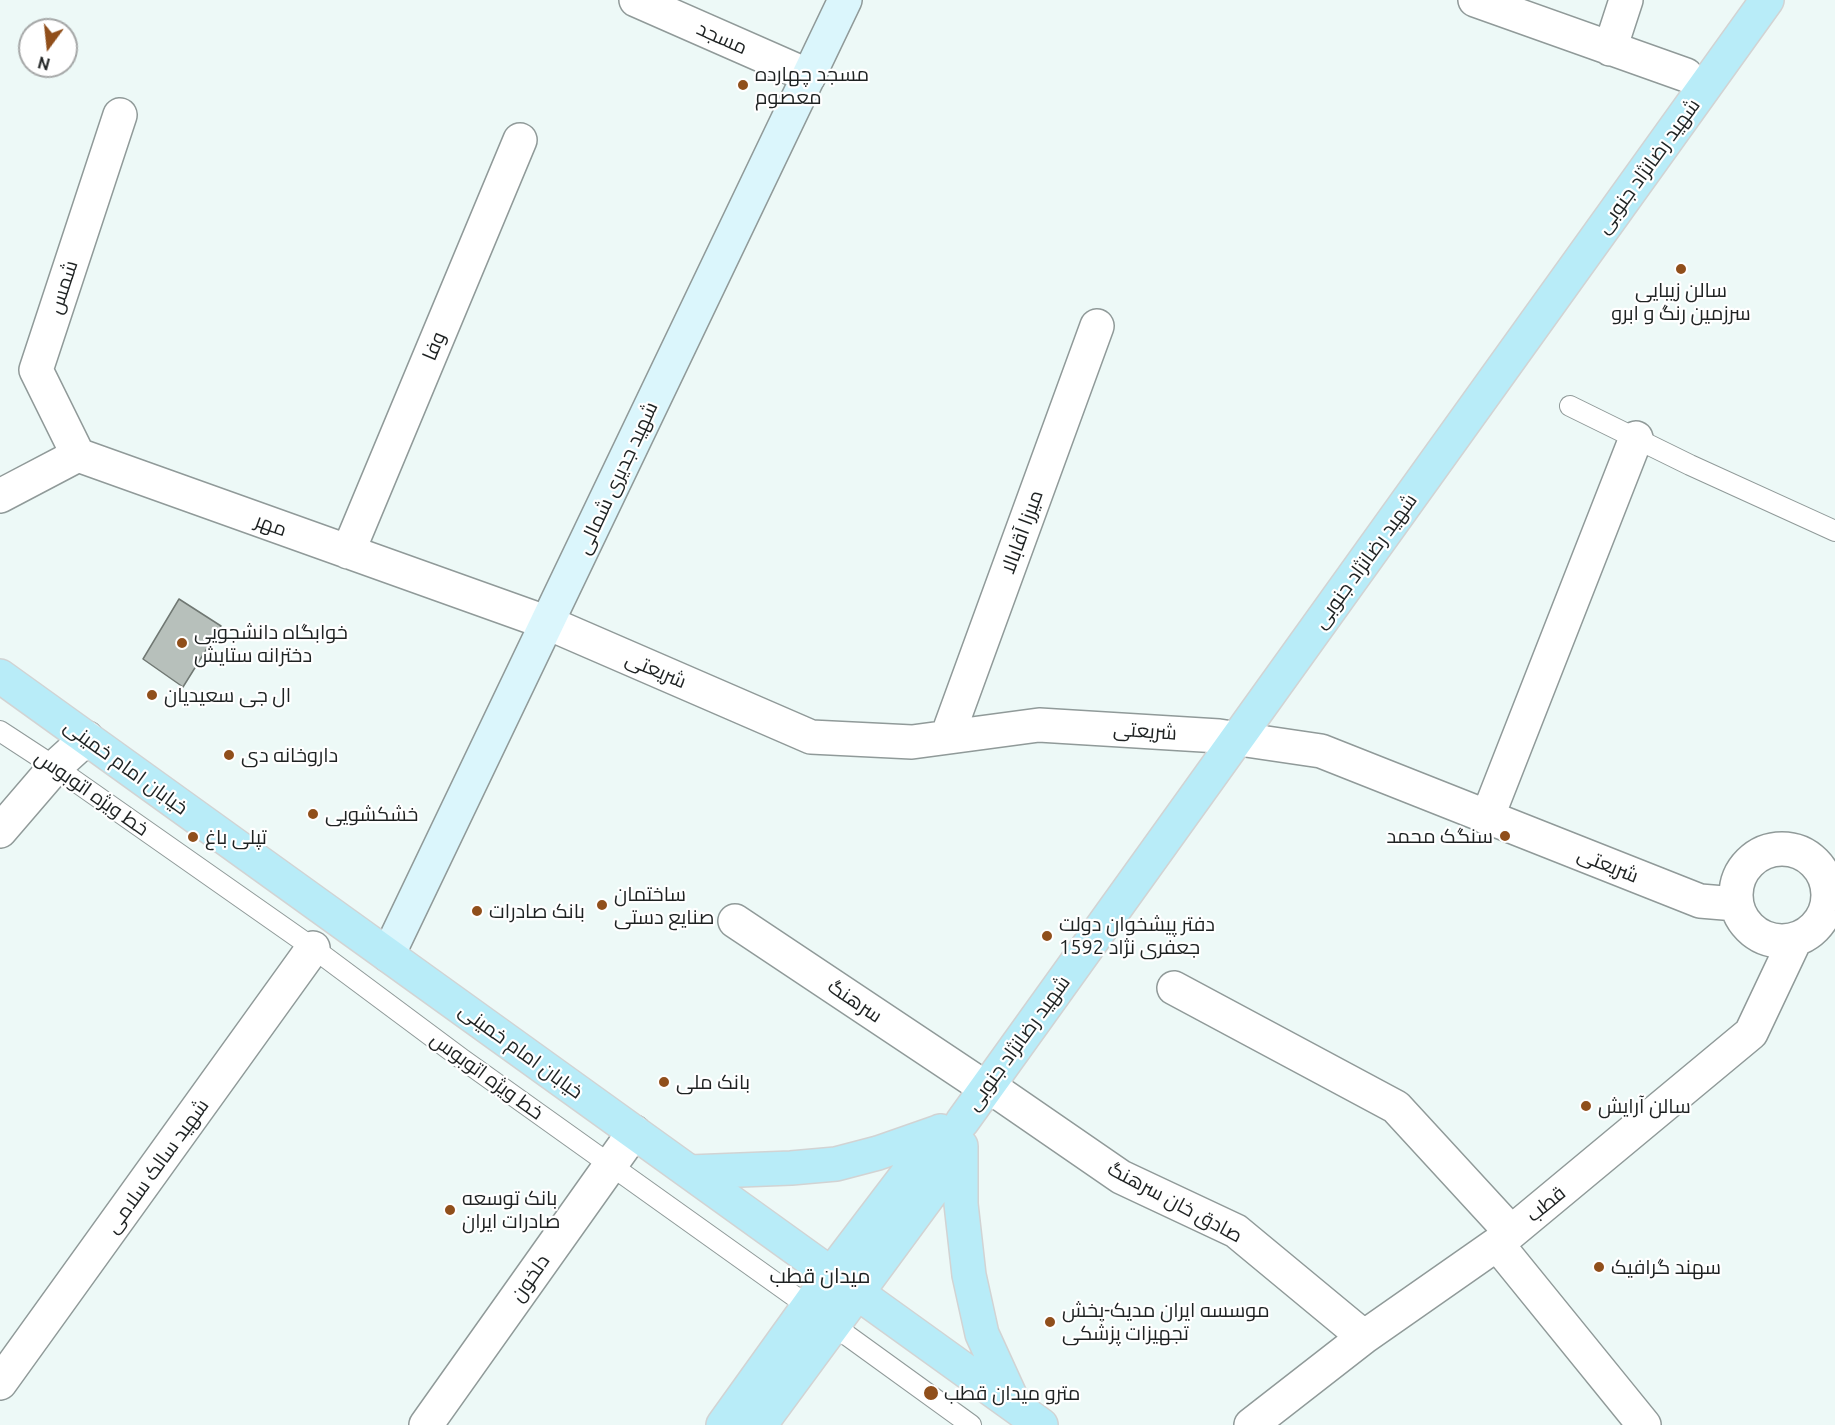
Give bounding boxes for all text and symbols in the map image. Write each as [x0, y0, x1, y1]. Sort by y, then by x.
street label: مسجد [693, 16, 751, 60]
north arrow [18, 18, 78, 78]
text: N [36, 53, 52, 74]
place label: مسجد چهارده معصوم [755, 62, 869, 109]
marker: مسجد چهارده معصوم [736, 78, 750, 92]
street label: شهید رضانژاد جنوبی [1591, 94, 1705, 238]
street label: شمس [43, 257, 83, 317]
marker: سالن زیبایی سرزمین رنگ و ابرو [1674, 262, 1688, 276]
place label: سالن زیبایی سرزمین رنگ و ابرو [1611, 278, 1751, 325]
street label: وفا [417, 328, 451, 364]
street label: شهید جدیری شمالی [571, 398, 663, 558]
street label: میرزا آقابالا [996, 487, 1048, 577]
street label: شهید رضانژاد جنوبی [1308, 489, 1422, 633]
street label: مهر [252, 508, 290, 542]
place label: خوابگاه دانشجویی دخترانه ستایش [194, 620, 348, 667]
marker: خوابگاه دانشجویی دخترانه ستایش [175, 636, 189, 650]
street label: شریعتی [622, 646, 690, 694]
place label: ال جی سعیدیان [164, 683, 291, 707]
marker: ال جی سعیدیان [145, 688, 159, 702]
street label: خیابان امام خمینی [59, 714, 193, 820]
street label: شریعتی [1112, 717, 1178, 745]
place label: داروخانه دی [241, 743, 338, 767]
street label: خط ویژه اتوبوس [30, 745, 154, 841]
marker: داروخانه دی [222, 748, 236, 762]
place label: خشکشویی [325, 802, 418, 826]
marker: خشکشویی [306, 807, 320, 821]
place label: سنگک محمد [1386, 824, 1493, 848]
place label: تپلی باغ [205, 825, 267, 849]
marker: سنگک محمد [1498, 829, 1512, 843]
marker: تپلی باغ [186, 830, 200, 844]
street label: شریعتی [1574, 842, 1642, 888]
place label: ساختمان صنایع دستی [614, 882, 714, 929]
marker: ساختمان صنایع دستی [595, 898, 609, 912]
place label: بانک صادرات [489, 899, 585, 923]
marker: بانک صادرات [470, 904, 484, 918]
place label: دفتر پیشخوان دولت 1592 جعفری نژاد [1059, 912, 1215, 959]
marker: دفتر پیشخوان دولت 1592 جعفری نژاد [1040, 929, 1054, 943]
street label: شهید رضانژاد جنوبی [961, 971, 1075, 1115]
street label: سرهنگ [823, 974, 887, 1028]
street label: خیابان امام خمینی [454, 998, 588, 1104]
street label: خط ویژه اتوبوس [426, 1027, 548, 1125]
place label: بانک ملی [676, 1070, 750, 1094]
marker: بانک ملی [657, 1075, 671, 1089]
street label: شهید سالک سلامی [100, 1094, 214, 1238]
place label: سالن آرایش [1598, 1094, 1691, 1118]
marker: سالن آرایش [1579, 1099, 1593, 1113]
street label: صادق خان سرهنگ [1104, 1156, 1246, 1248]
street label: قطب [1522, 1181, 1570, 1227]
place label: بانک توسعه صادرات ایران [462, 1186, 560, 1233]
marker: بانک توسعه صادرات ایران [443, 1203, 457, 1217]
street label: دلخون [505, 1250, 555, 1306]
place label: سهند گرافیک [1611, 1255, 1721, 1279]
marker: سهند گرافیک [1592, 1260, 1606, 1274]
district label: میدان قطب [770, 1263, 870, 1289]
place label: موسسه ایران مدیک-پخش تجهیزات پزشکی [1062, 1298, 1270, 1345]
marker: موسسه ایران مدیک-پخش تجهیزات پزشکی [1043, 1315, 1057, 1329]
place label: مترو میدان قطب [944, 1381, 1080, 1405]
marker: مترو میدان قطب [922, 1384, 940, 1402]

